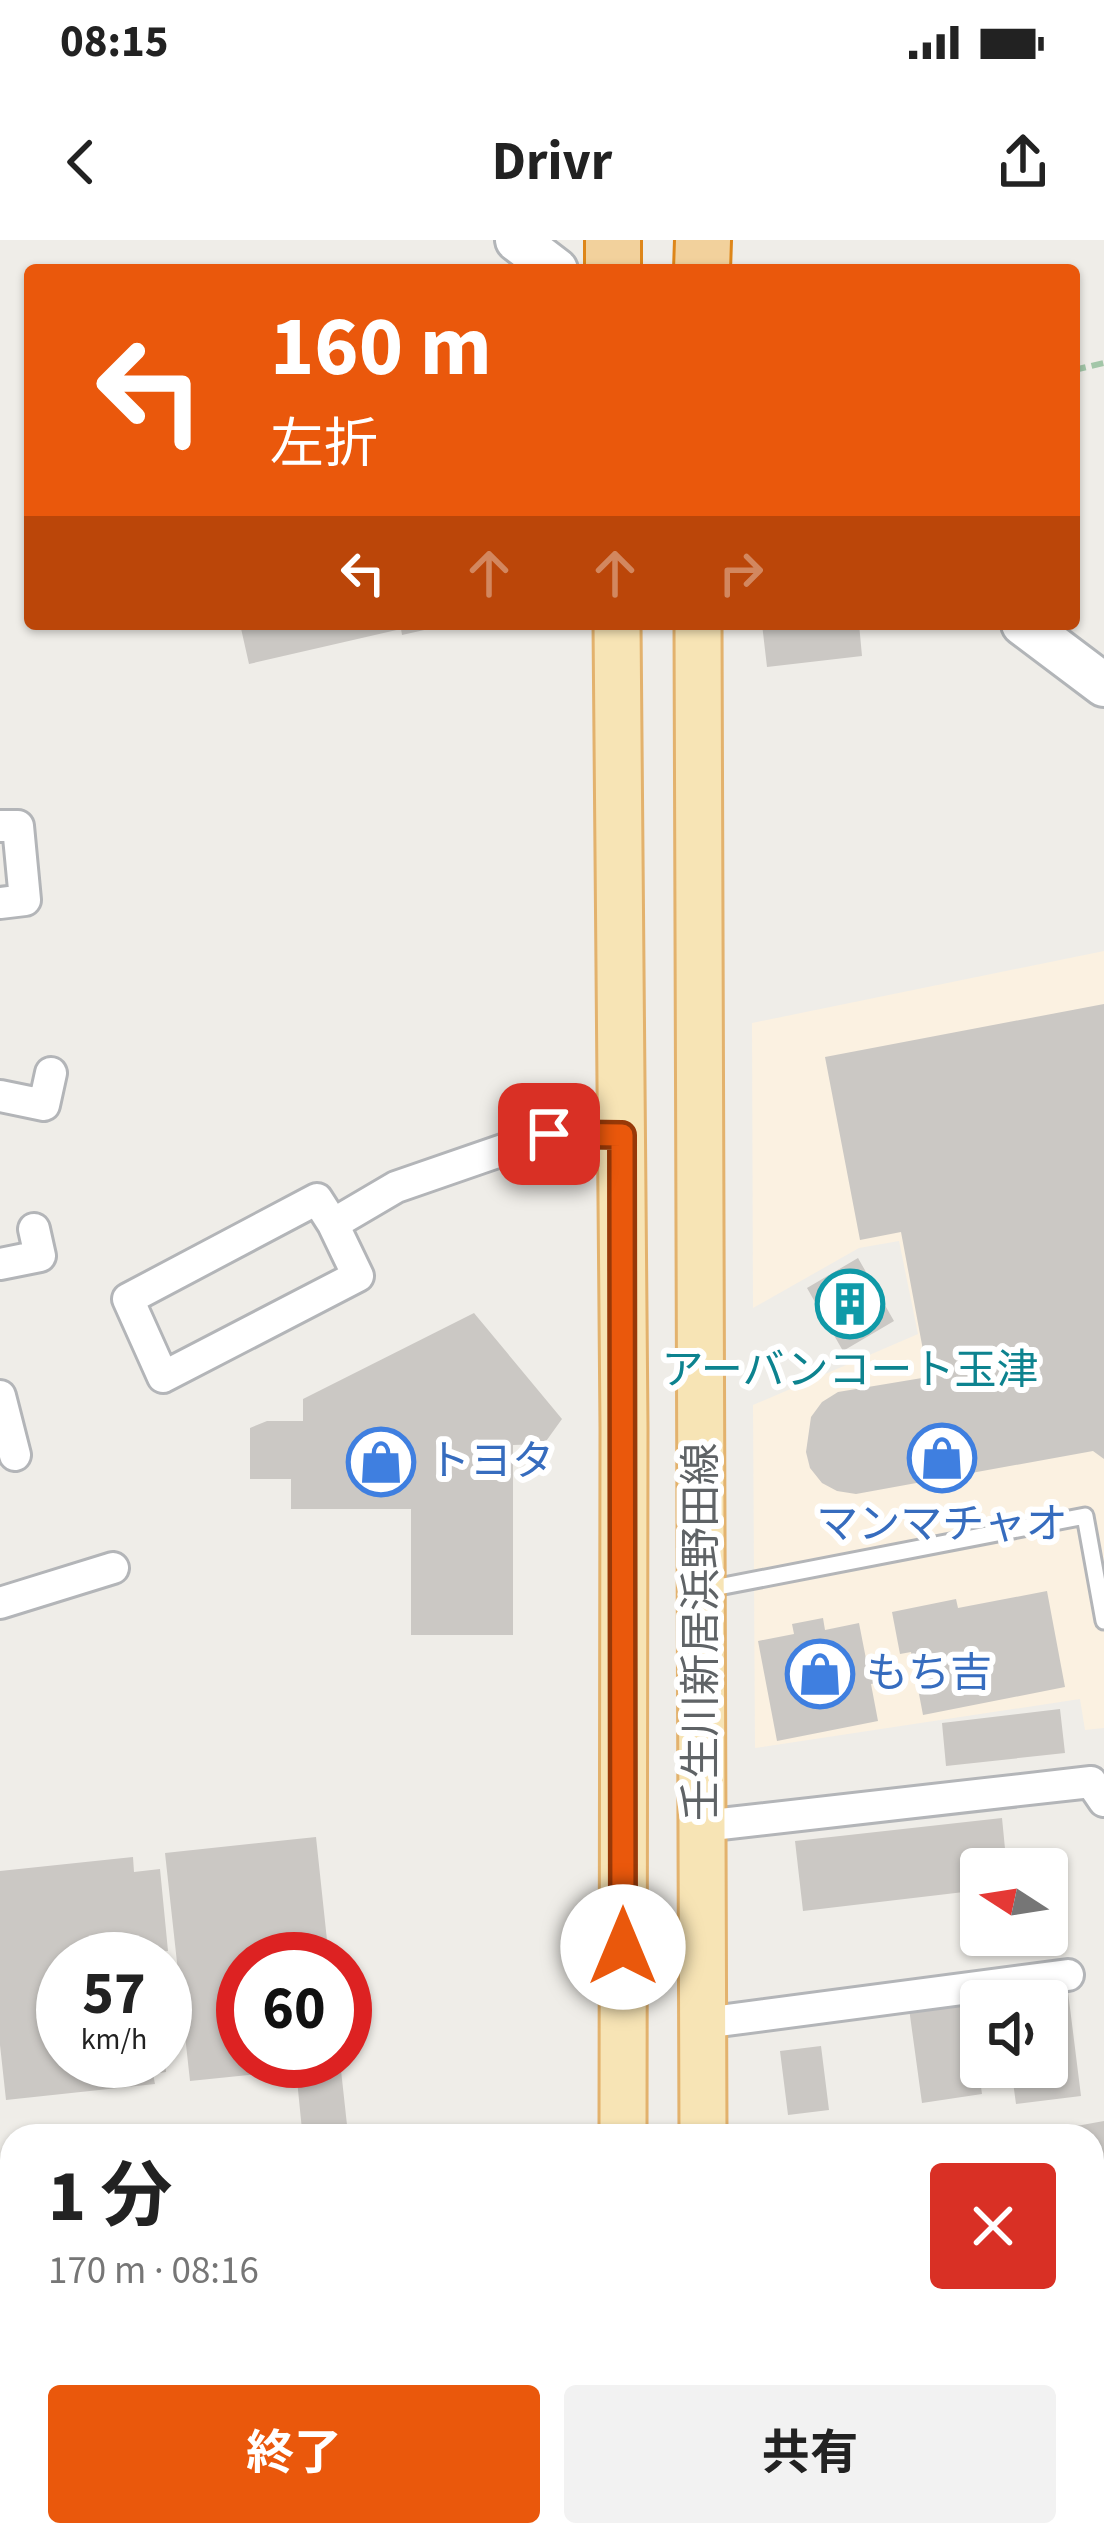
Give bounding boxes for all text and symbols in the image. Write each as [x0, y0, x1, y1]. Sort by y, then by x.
text: 08:15 [60, 10, 169, 74]
text: Drivr [492, 124, 612, 201]
icon: back [48, 129, 114, 195]
icon: share [990, 129, 1056, 195]
text: 160 m [270, 288, 492, 408]
icon: left [72, 312, 228, 468]
text: 左折 [270, 407, 378, 484]
icon: left [330, 540, 396, 606]
icon: ahead [456, 540, 522, 606]
icon: ahead [582, 540, 648, 606]
icon: right [708, 540, 774, 606]
pin [498, 1083, 600, 1185]
icon: arrive [516, 1101, 582, 1167]
building icon: アーバンコート玉津 [815, 1269, 885, 1339]
place label: アーバンコート玉津 [661, 1341, 1039, 1401]
shop icon: マンマチャオ [907, 1423, 977, 1493]
shop icon: トヨタ [346, 1427, 416, 1497]
place label: トヨタ [428, 1432, 554, 1492]
street label: 壬生川新居浜野田線 [672, 1443, 732, 1821]
place label: マンマチャオ [816, 1495, 1068, 1555]
shop icon: もち吉 [785, 1639, 855, 1709]
place label: もち吉 [866, 1644, 992, 1704]
north arrow [960, 1848, 1068, 1956]
map controls [960, 1848, 1068, 2088]
position arrow [560, 1884, 686, 2010]
speed limit sign: 60 [216, 1932, 372, 2088]
text: 57 [82, 1952, 146, 2037]
button: sound [960, 1980, 1068, 2088]
text: km/h [81, 2018, 147, 2061]
text: 1 分 [48, 2146, 172, 2249]
button: close [930, 2163, 1056, 2289]
text: 170 m · 08:16 [48, 2243, 259, 2299]
button: 終了 [48, 2385, 540, 2523]
button: 共有 [564, 2385, 1056, 2523]

